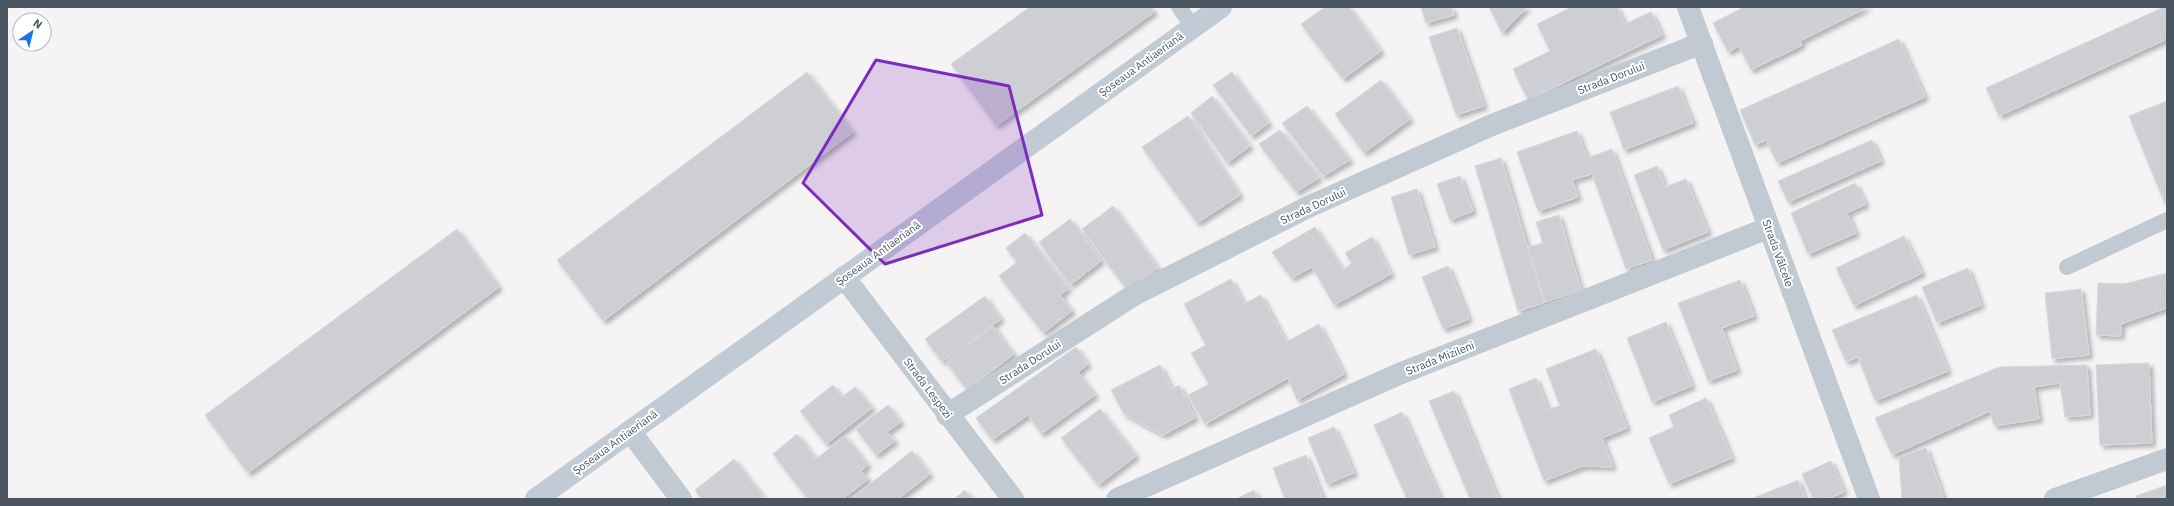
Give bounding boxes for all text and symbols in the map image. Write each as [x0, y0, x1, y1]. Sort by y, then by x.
north arrow [12, 12, 52, 52]
text: N [30, 16, 45, 32]
street label: Șoseaua Antiaeriană [1096, 29, 1186, 99]
street label: Strada Dorului [1575, 59, 1647, 97]
street label: Strada Dorului [1278, 185, 1348, 227]
street label: Strada Vâlcele [1759, 217, 1797, 289]
street label: Șoseaua Antiaeriană [833, 218, 923, 288]
street label: Strada Dorului [996, 337, 1064, 387]
street label: Strada Mizileni [1404, 338, 1476, 378]
street label: Strada Lespezi [901, 355, 955, 421]
street label: Șoseaua Antiaeriană [570, 407, 660, 477]

